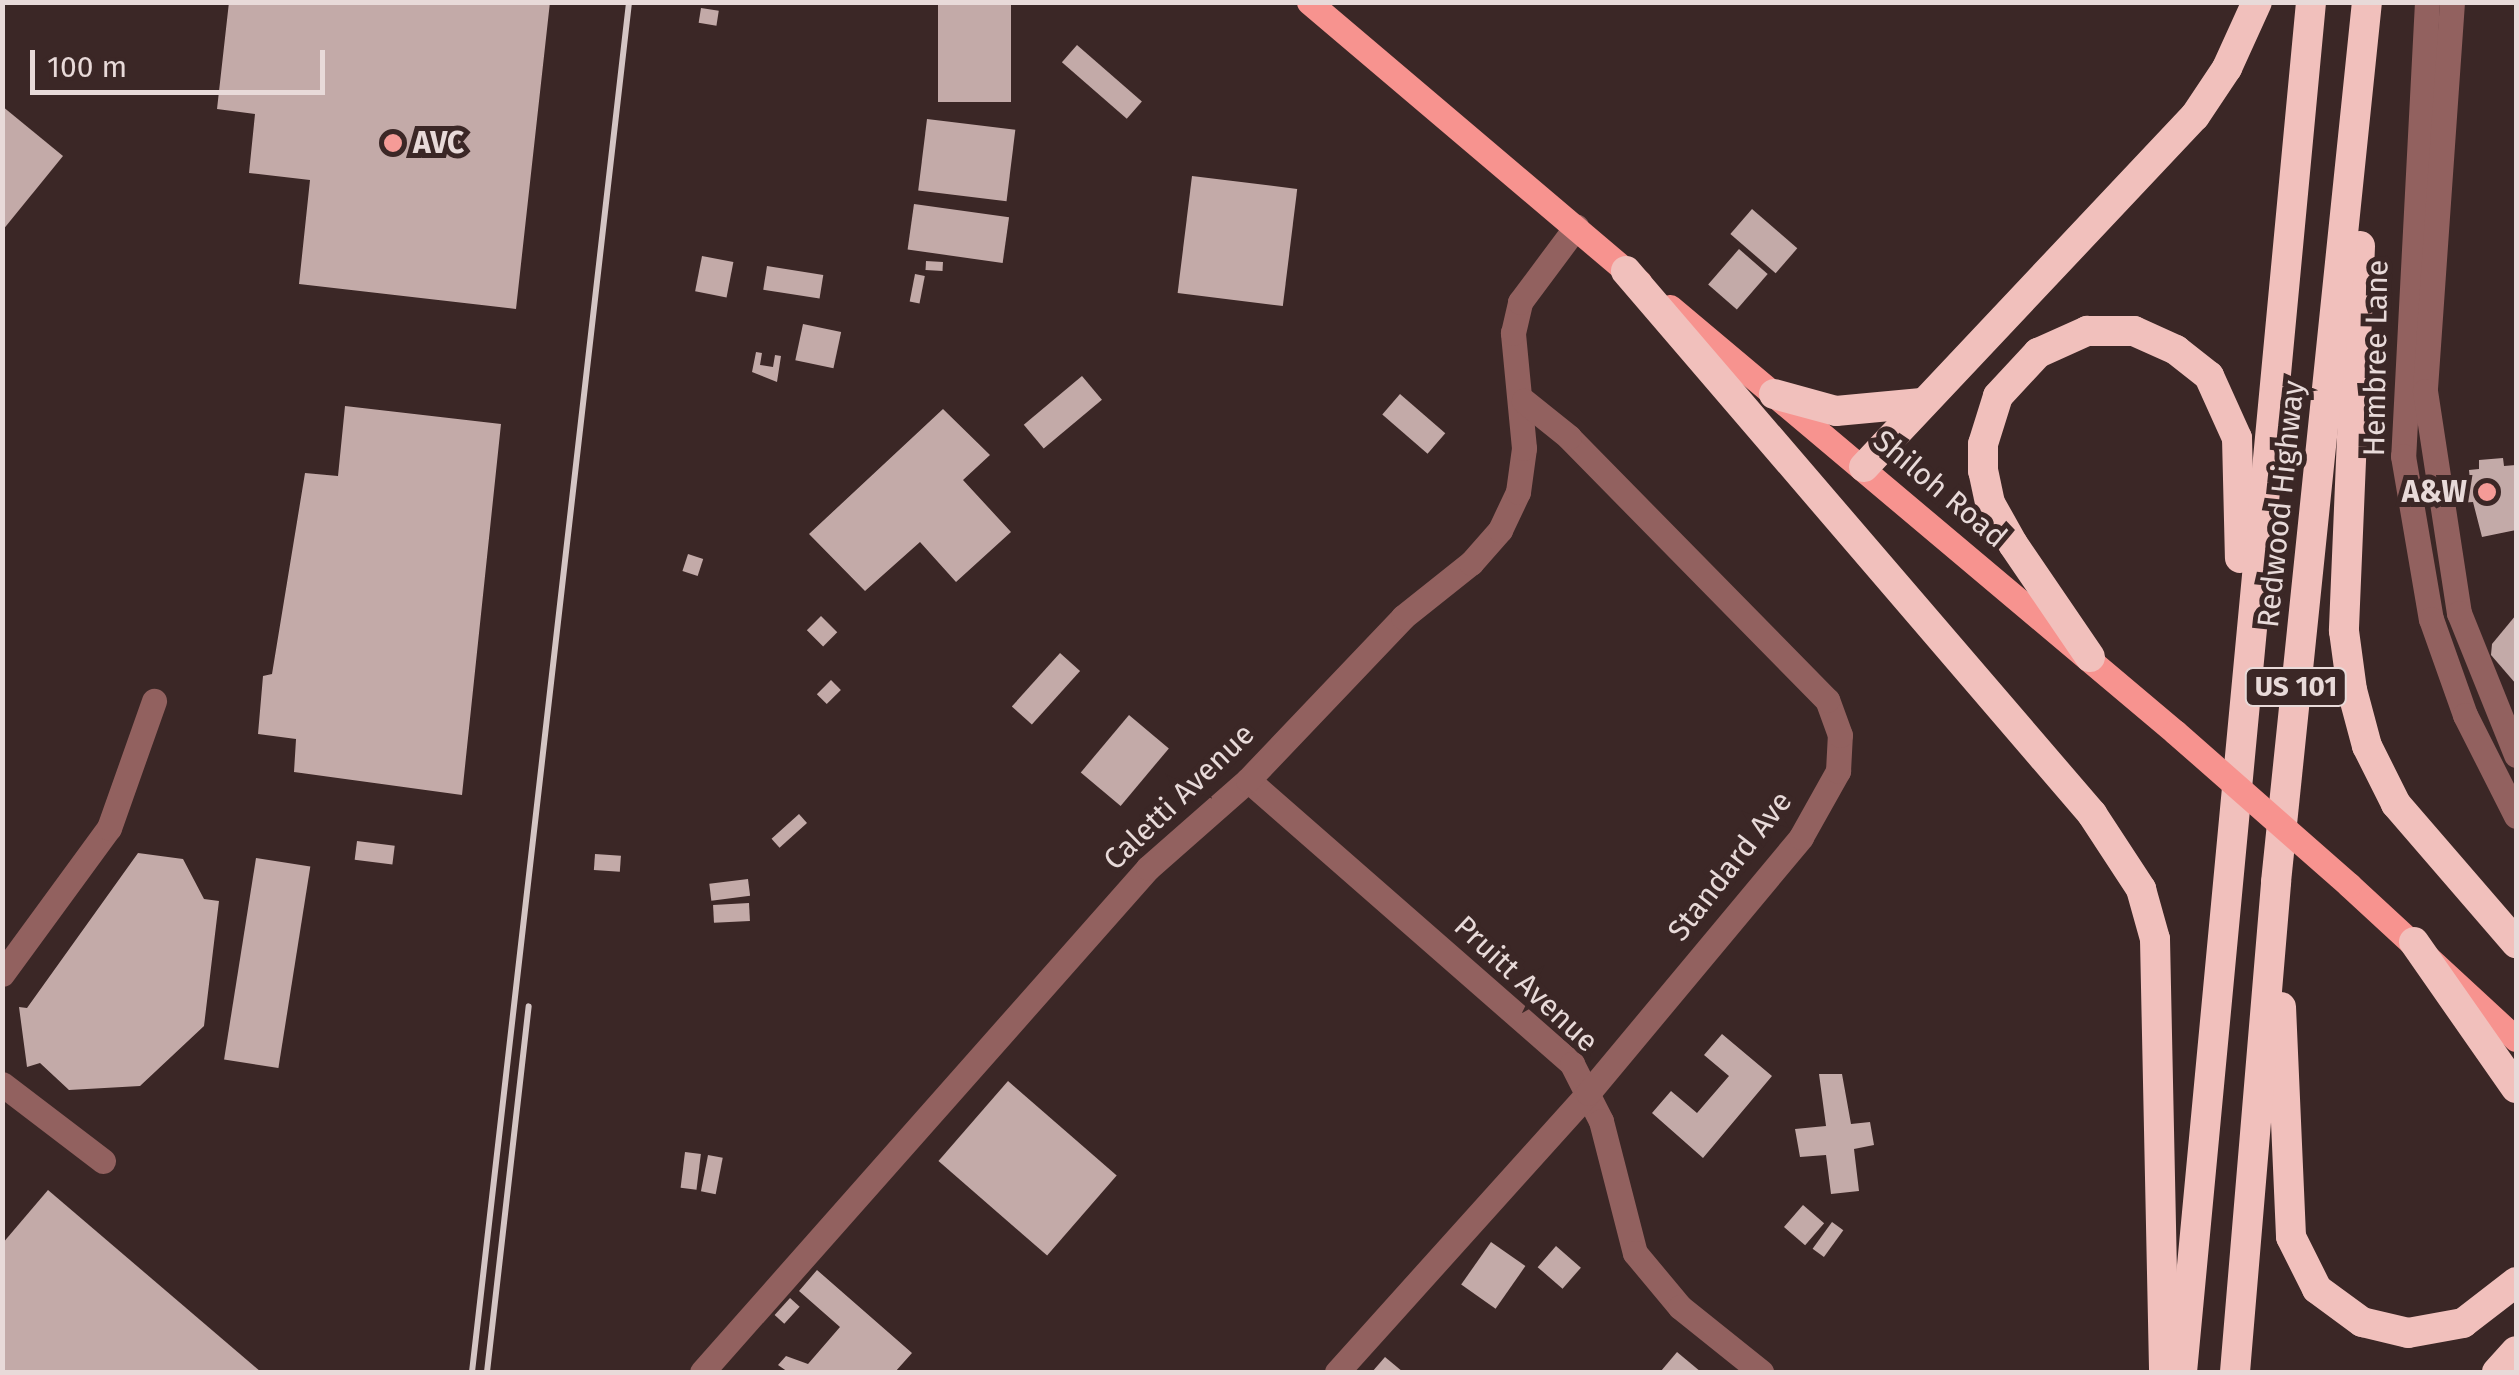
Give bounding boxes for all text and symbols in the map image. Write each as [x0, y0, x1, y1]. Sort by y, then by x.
scale bar [35, 30, 330, 92]
text: 100 m [47, 49, 127, 85]
place label: AVC [413, 125, 464, 161]
marker: AVC [382, 132, 404, 154]
street label: Hembree Lane [2356, 259, 2396, 457]
street label: Redwood Highway [2250, 379, 2312, 629]
street label: Shiloh Road [1866, 423, 2014, 555]
place label: A&W [2402, 474, 2467, 510]
marker: A&W [2476, 481, 2498, 503]
road number: US 101 [2244, 664, 2348, 710]
street label: Caletti Avenue [1096, 716, 1262, 878]
street label: Standard Ave [1660, 784, 1800, 948]
street label: Pruitt Avenue [1447, 908, 1605, 1060]

